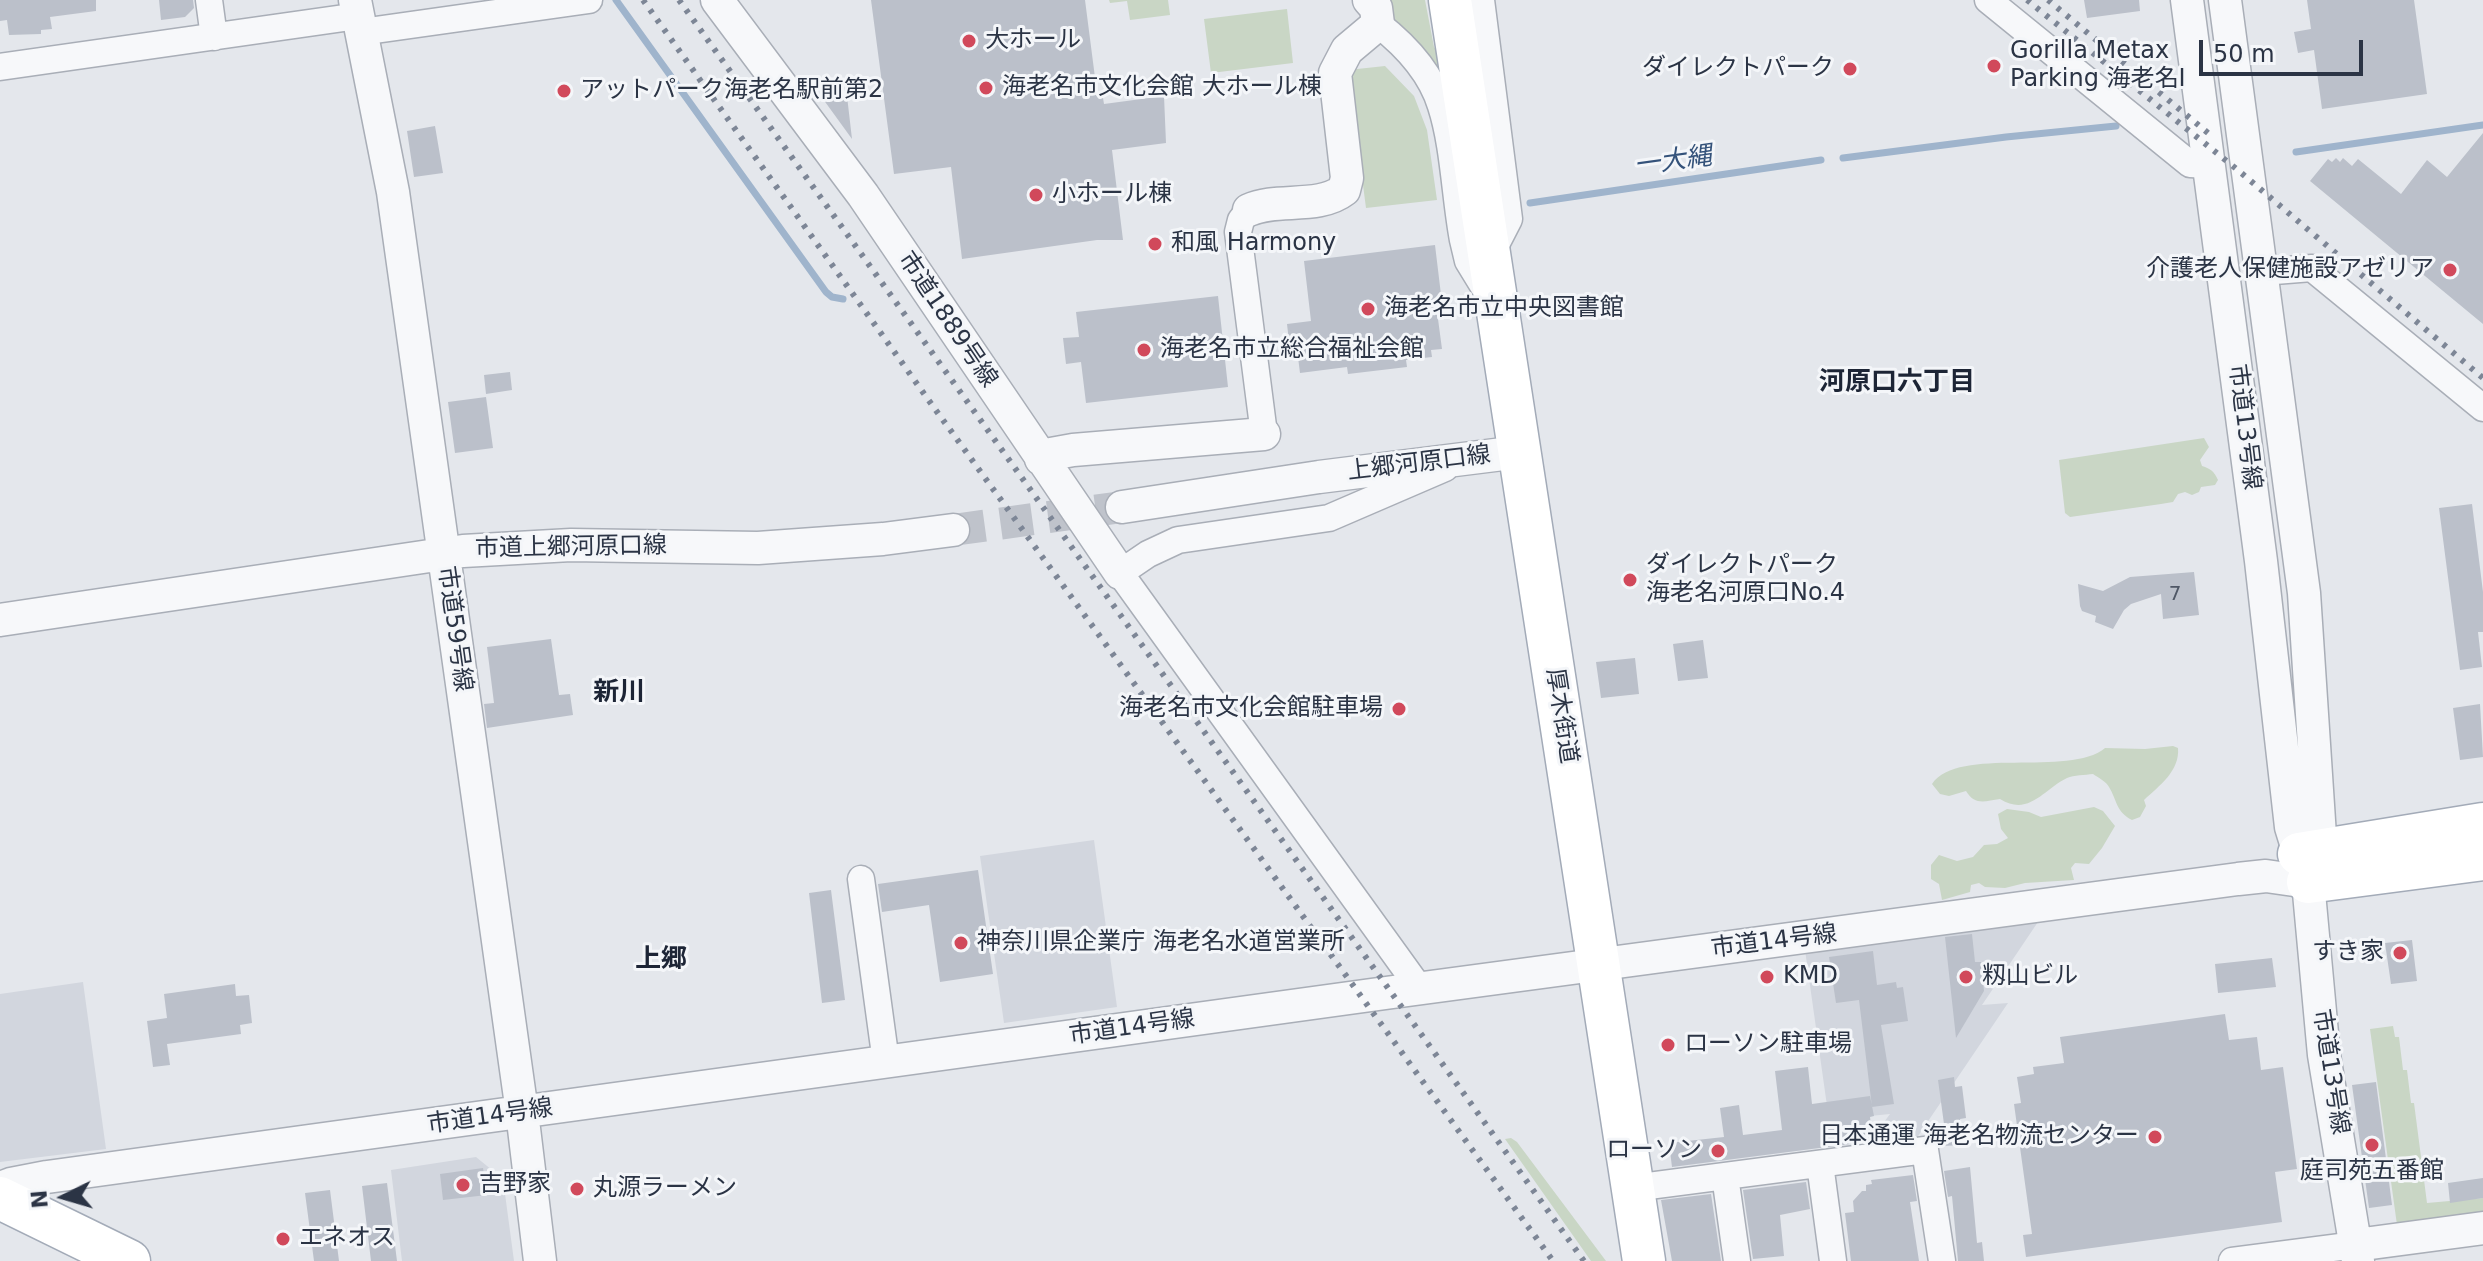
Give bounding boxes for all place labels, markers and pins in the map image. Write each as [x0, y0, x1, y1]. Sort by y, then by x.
place label: 大ホール [985, 27, 1081, 55]
marker: 大ホール [960, 32, 978, 50]
place label: Gorilla Metax Parking 海老名I [2010, 38, 2186, 94]
place label: ダイレクトパーク [1642, 55, 1834, 83]
marker: Gorilla Metax Parking 海老名I [1985, 57, 2003, 75]
marker: ダイレクトパーク [1841, 60, 1859, 78]
place label: 海老名市文化会館 大ホール棟 [1002, 74, 1322, 102]
place label: アットパーク海老名駅前第2 [580, 77, 883, 105]
marker: 海老名市文化会館 大ホール棟 [977, 79, 995, 97]
marker: アットパーク海老名駅前第2 [555, 82, 573, 100]
place label: 小ホール棟 [1052, 181, 1172, 209]
marker: 小ホール棟 [1027, 186, 1045, 204]
place label: 和風 Harmony [1171, 230, 1336, 258]
marker: 和風 Harmony [1146, 235, 1164, 253]
place label: 介護老人保健施設アゼリア [2146, 256, 2434, 284]
marker: 介護老人保健施設アゼリア [2441, 261, 2459, 279]
place label: 海老名市立中央図書館 [1384, 295, 1624, 323]
marker: 海老名市立中央図書館 [1359, 300, 1377, 318]
place label: 海老名市立総合福祉会館 [1160, 336, 1424, 364]
marker: 海老名市立総合福祉会館 [1135, 341, 1153, 359]
place label: ダイレクトパーク 海老名河原口No.4 [1646, 552, 1845, 608]
marker: ダイレクトパーク 海老名河原口No.4 [1621, 571, 1639, 589]
place label: 海老名市文化会館駐車場 [1119, 695, 1383, 723]
marker: 海老名市文化会館駐車場 [1390, 700, 1408, 718]
place label: 神奈川県企業庁 海老名水道営業所 [977, 929, 1345, 957]
marker: 神奈川県企業庁 海老名水道営業所 [952, 934, 970, 952]
place label: すき家 [2312, 939, 2384, 967]
marker: すき家 [2391, 944, 2409, 962]
place label: KMD [1783, 963, 1838, 991]
place label: 籾山ビル [1982, 963, 2078, 991]
marker: KMD [1758, 968, 1776, 986]
marker: 籾山ビル [1957, 968, 1975, 986]
place label: ローソン駐車場 [1684, 1031, 1852, 1059]
marker: ローソン駐車場 [1659, 1036, 1677, 1054]
place label: 日本通運 海老名物流センター [1819, 1123, 2139, 1151]
marker: 日本通運 海老名物流センター [2146, 1128, 2164, 1146]
marker: 庭司苑五番館 [2363, 1136, 2381, 1154]
place label: ローソン [1606, 1137, 1702, 1165]
marker: ローソン [1709, 1142, 1727, 1160]
place label: 庭司苑五番館 [2300, 1158, 2444, 1186]
place label: 吉野家 [479, 1171, 551, 1199]
place label: 丸源ラーメン [593, 1175, 737, 1203]
marker: 吉野家 [454, 1176, 472, 1194]
marker: 丸源ラーメン [568, 1180, 586, 1198]
place label: エネオス [299, 1225, 395, 1253]
marker: エネオス [274, 1230, 292, 1248]

